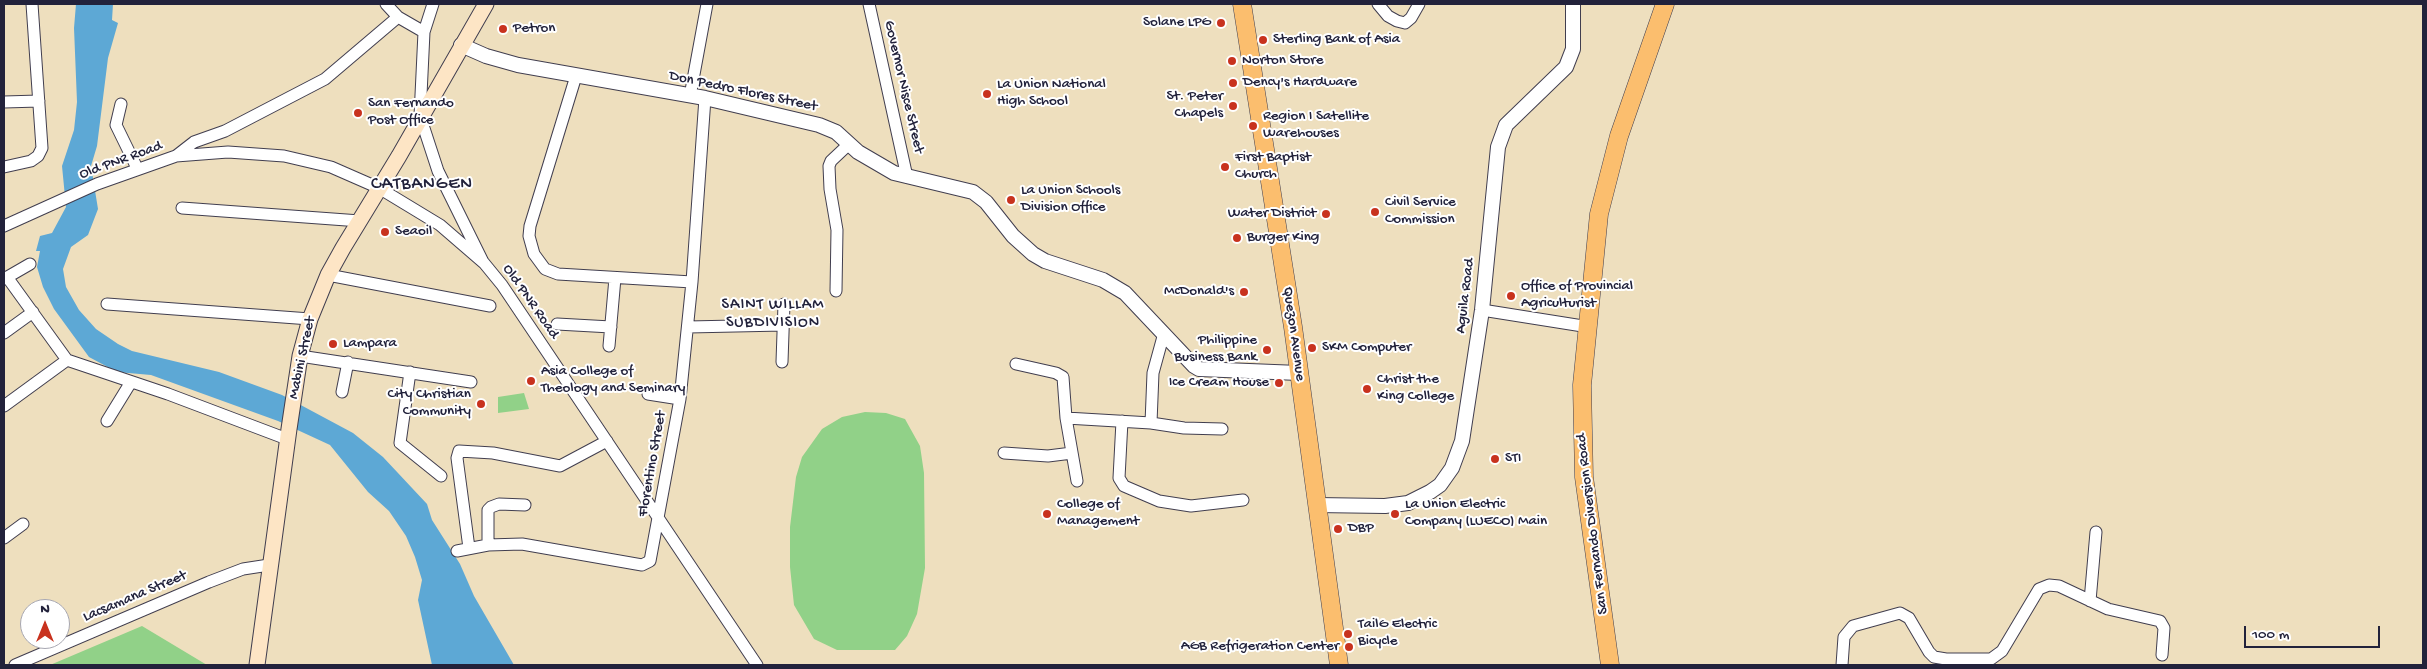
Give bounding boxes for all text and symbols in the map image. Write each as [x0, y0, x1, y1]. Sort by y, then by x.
place label: Solane LPG [1143, 14, 1211, 32]
marker: Solane LPG [1215, 17, 1227, 29]
street label: Governor Nisce Street [879, 19, 927, 155]
place label: Petron [513, 20, 555, 38]
marker: Petron [497, 23, 509, 35]
place label: Sterling Bank of Asia [1273, 31, 1400, 49]
marker: Sterling Bank of Asia [1257, 34, 1269, 46]
place label: Norton Store [1242, 52, 1323, 70]
marker: Norton Store [1226, 55, 1238, 67]
street label: Don Pedro Flores Street [667, 68, 819, 116]
place label: Dency's Hardware [1243, 74, 1357, 92]
place label: La Union National High School [997, 76, 1106, 111]
marker: Dency's Hardware [1227, 77, 1239, 89]
marker: La Union National High School [981, 88, 993, 100]
place label: St. Peter Chapels [1166, 88, 1223, 123]
place label: San Fernando Post Office [368, 95, 454, 130]
marker: St. Peter Chapels [1227, 100, 1239, 112]
marker: San Fernando Post Office [352, 107, 364, 119]
place label: Region I Satellite Warehouses [1263, 108, 1369, 143]
marker: Region I Satellite Warehouses [1247, 120, 1259, 132]
street label: Old PNR Road [77, 138, 165, 184]
place label: First Baptist Church [1235, 149, 1311, 184]
marker: First Baptist Church [1219, 161, 1231, 173]
district label: CATBANGEN [370, 174, 474, 196]
place label: La Union Schools Division Office [1021, 182, 1120, 217]
marker: La Union Schools Division Office [1005, 194, 1017, 206]
place label: Civil Service Commission [1385, 194, 1456, 229]
place label: Water District [1228, 205, 1316, 223]
marker: Civil Service Commission [1369, 206, 1381, 218]
marker: Water District [1320, 208, 1332, 220]
place label: Seaoil [395, 223, 432, 241]
marker: Seaoil [379, 226, 391, 238]
place label: Burger King [1247, 229, 1319, 247]
marker: Burger King [1231, 232, 1243, 244]
street label: Aguila Road [1452, 257, 1480, 335]
street label: Old PNR Road [498, 261, 562, 343]
place label: Office of Provincial Agriculturist [1521, 278, 1633, 313]
place label: McDonald's [1164, 283, 1234, 301]
marker: McDonald's [1238, 286, 1250, 298]
street label: Quezon Avenue [1277, 286, 1309, 382]
marker: Office of Provincial Agriculturist [1505, 290, 1517, 302]
district label: SAINT WILLAM SUBDIVISION [720, 296, 826, 334]
street label: Mabini Street [285, 315, 321, 401]
place label: Philippine Business Bank [1174, 332, 1257, 367]
place label: Lampara [343, 335, 397, 353]
marker: Lampara [327, 338, 339, 350]
place label: SKM Computer [1322, 339, 1411, 357]
marker: SKM Computer [1306, 342, 1318, 354]
marker: Philippine Business Bank [1261, 344, 1273, 356]
place label: Asia College of Theology and Seminary [541, 363, 685, 398]
place label: Christ the King College [1377, 371, 1454, 406]
place label: Ice Cream House [1169, 374, 1269, 392]
marker: Asia College of Theology and Seminary [525, 375, 537, 387]
marker: Ice Cream House [1273, 377, 1285, 389]
marker: Christ the King College [1361, 383, 1373, 395]
place label: City Christian Community [387, 386, 471, 421]
marker: City Christian Community [475, 398, 487, 410]
street label: Florentino Street [635, 410, 671, 518]
street label: San Fernando Diversion Road [1573, 433, 1613, 615]
place label: STI [1505, 450, 1521, 468]
marker: STI [1489, 453, 1501, 465]
place label: College of Management [1057, 496, 1139, 531]
place label: La Union Electric Company (LUECO) Main [1405, 496, 1547, 531]
marker: College of Management [1041, 508, 1053, 520]
marker: La Union Electric Company (LUECO) Main [1389, 508, 1401, 520]
place label: DBP [1348, 520, 1374, 538]
marker: DBP [1332, 523, 1344, 535]
street label: Lacsamana Street [81, 567, 189, 627]
north arrow [20, 599, 70, 649]
text: N [40, 601, 50, 618]
place label: TailG Electric Bicycle [1358, 616, 1437, 651]
scale bar [2247, 616, 2383, 648]
text: 100 m [2252, 626, 2289, 644]
marker: TailG Electric Bicycle [1342, 628, 1354, 640]
place label: AGB Refrigeration Center [1181, 638, 1339, 656]
marker: AGB Refrigeration Center [1343, 641, 1355, 653]

